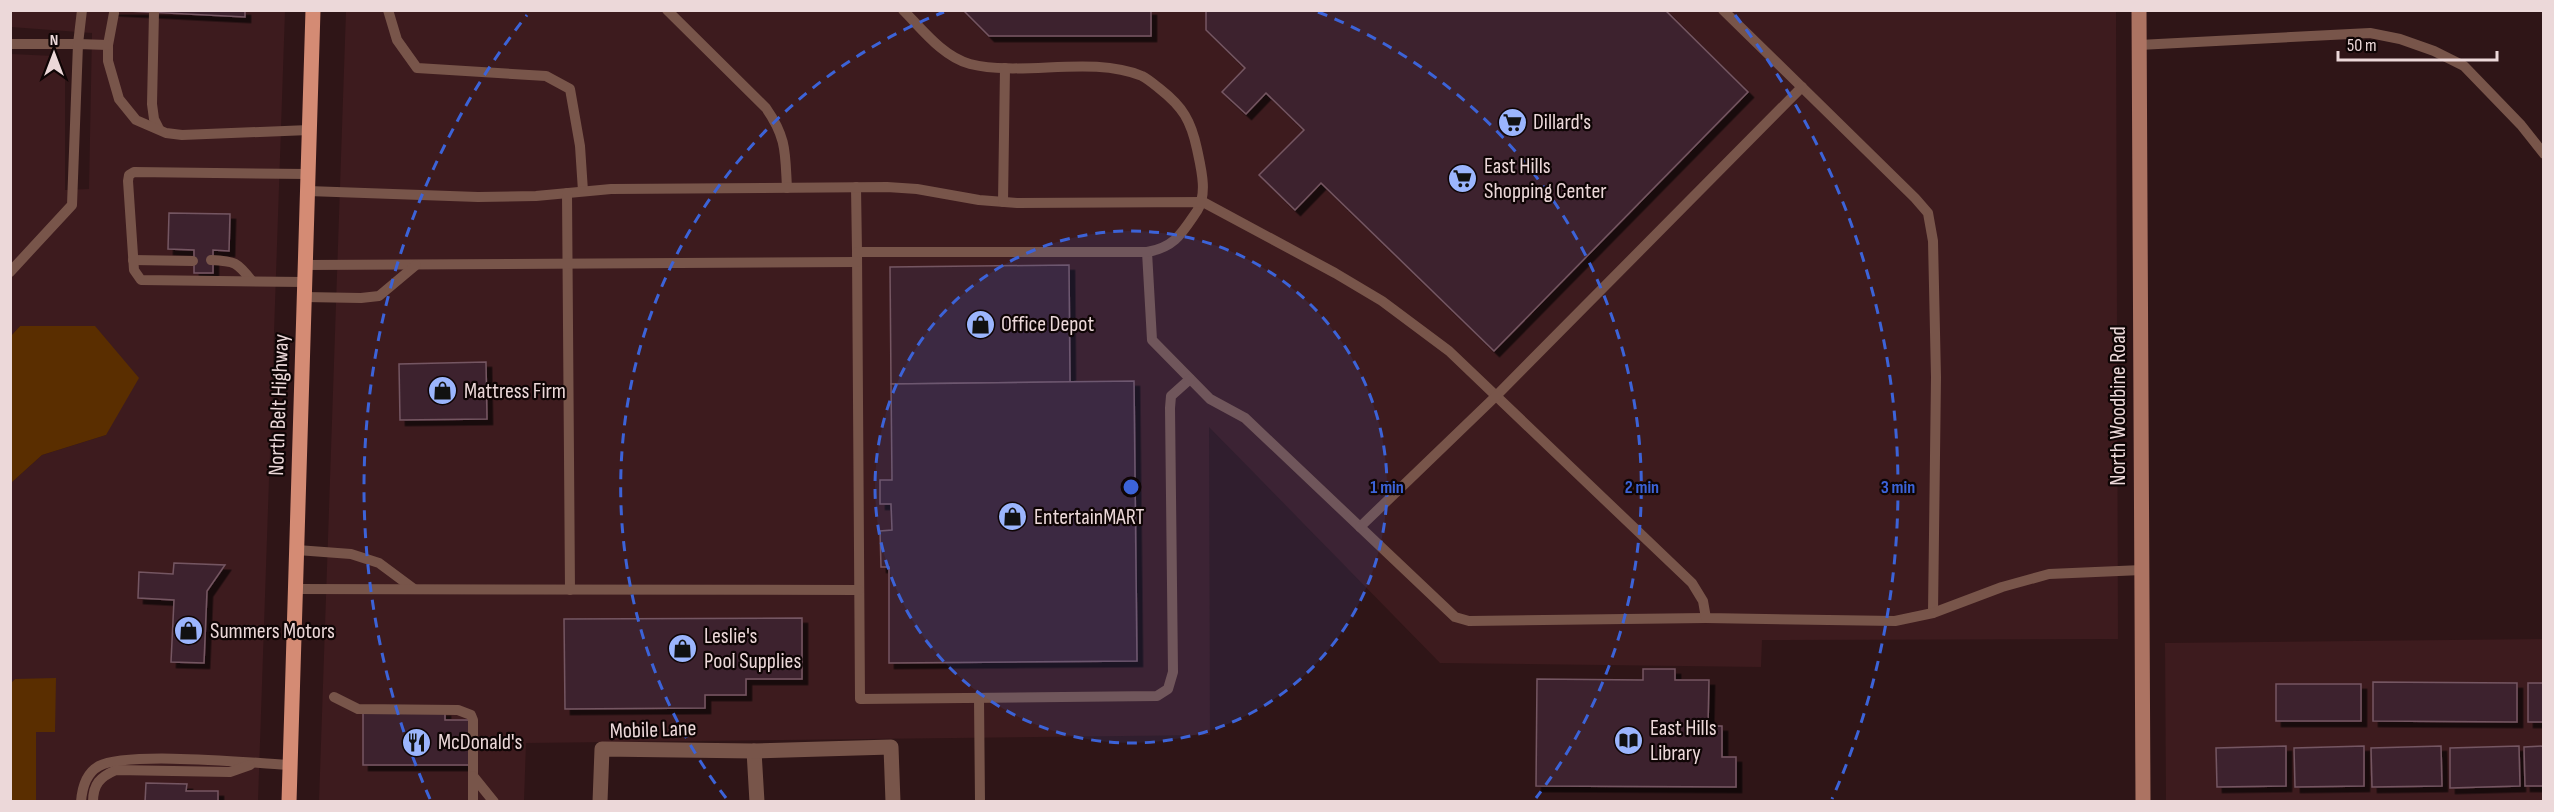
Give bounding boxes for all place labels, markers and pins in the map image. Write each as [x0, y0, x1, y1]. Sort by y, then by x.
supermarket icon: Dillard's [1496, 106, 1528, 138]
place label: Dillard's [1533, 109, 1591, 136]
place label: East Hills Shopping Center [1484, 153, 1607, 205]
supermarket icon: East Hills Shopping Center [1447, 163, 1479, 195]
shop icon: Office Depot [964, 308, 996, 340]
place label: Office Depot [1001, 311, 1095, 338]
shop icon: Mattress Firm [427, 375, 459, 407]
place label: Mattress Firm [464, 378, 566, 405]
centre of rings [1121, 477, 1141, 497]
shop icon: EntertainMART [997, 501, 1029, 533]
place label: EntertainMART [1034, 504, 1145, 531]
shop icon: Summers Motors [173, 615, 205, 647]
place label: Summers Motors [210, 618, 335, 645]
place label: Leslie's Pool Supplies [704, 623, 801, 675]
shop icon: Leslie's Pool Supplies [667, 633, 699, 665]
place label: East Hills Library [1650, 715, 1717, 767]
library icon: East Hills Library [1613, 725, 1645, 757]
restaurant icon: McDonald's [401, 726, 433, 758]
place label: McDonald's [438, 729, 522, 756]

